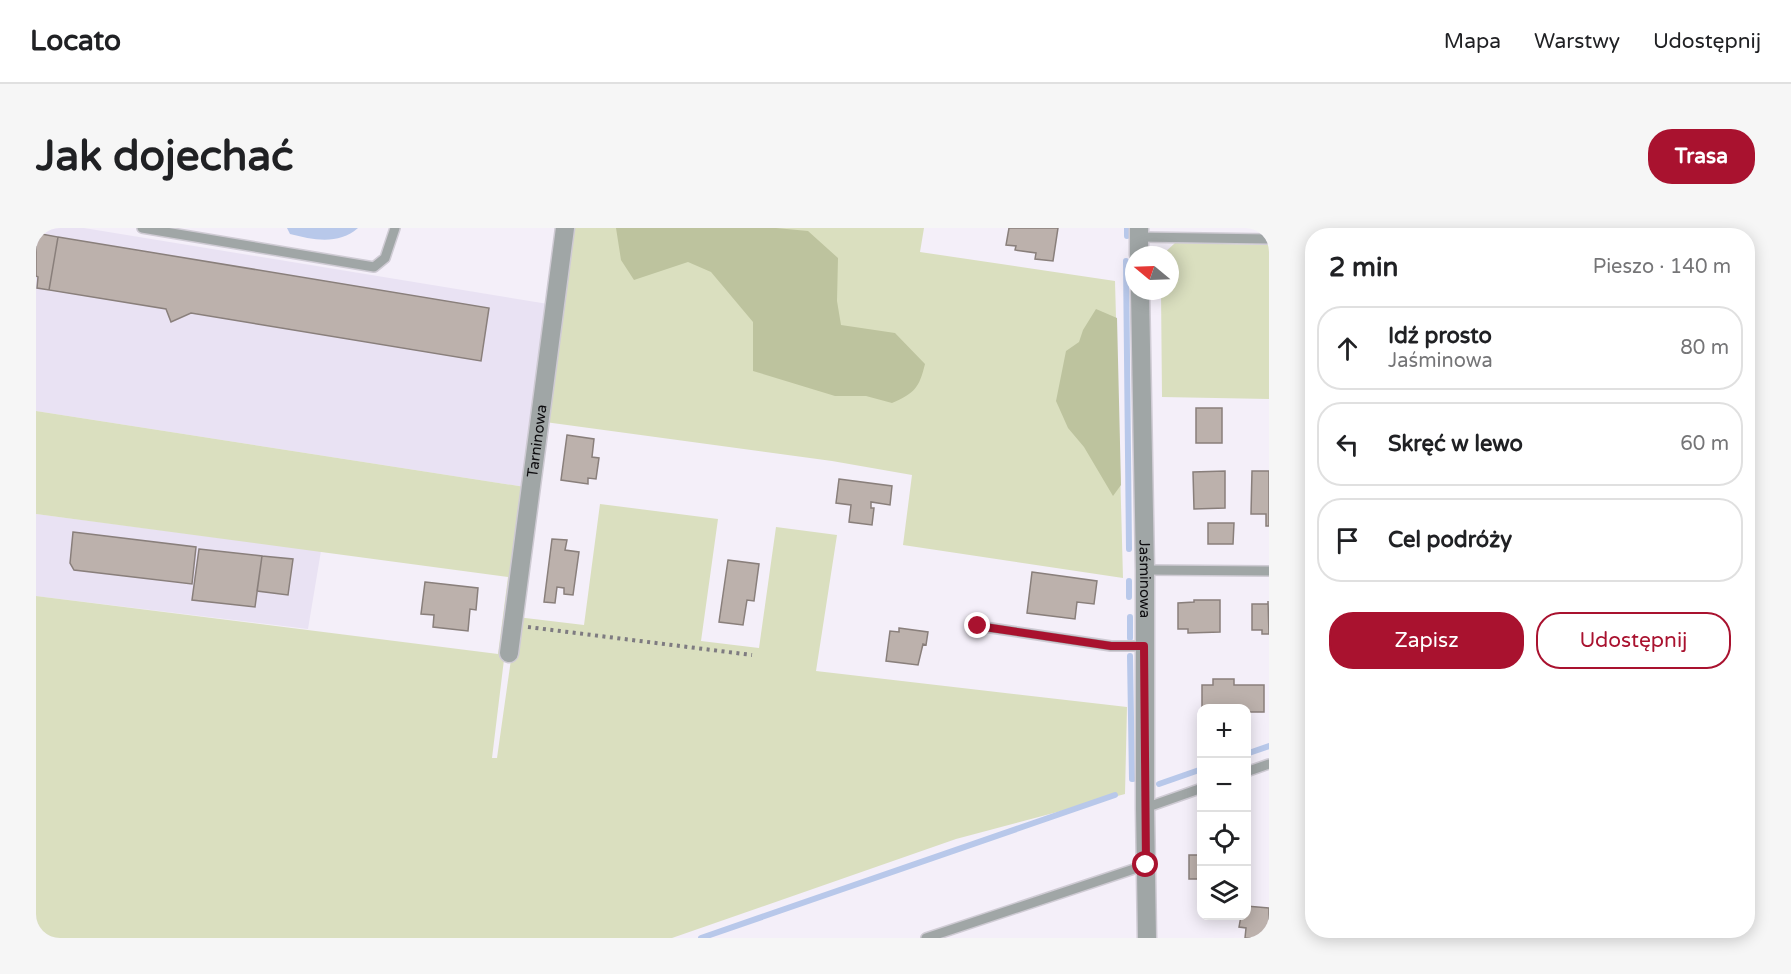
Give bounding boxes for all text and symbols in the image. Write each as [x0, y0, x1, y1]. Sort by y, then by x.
text: Locato [30, 24, 121, 58]
text: Mapa [1444, 29, 1501, 54]
text: Warstwy [1534, 29, 1620, 54]
text: Udostępnij [1653, 29, 1761, 54]
button: Trasa [1648, 129, 1755, 184]
text: Jak dojechać [36, 131, 293, 182]
north arrow [1125, 246, 1179, 300]
text: 2 min [1329, 252, 1398, 283]
text: Pieszo · 140 m [1593, 255, 1731, 279]
text: Idź prosto [1388, 323, 1492, 349]
icon: ahead [1331, 332, 1364, 365]
text: 80 m [1680, 336, 1729, 360]
text: Jaśminowa [1388, 349, 1493, 373]
street label: Tarninowa [523, 403, 551, 478]
icon: left [1331, 428, 1364, 461]
text: Skręć w lewo [1388, 431, 1523, 457]
text: 60 m [1680, 432, 1729, 456]
icon: arrive [1331, 524, 1364, 557]
text: Cel podróży [1388, 527, 1512, 553]
street label: Jaśminowa [1135, 540, 1154, 618]
route end [964, 612, 990, 638]
button: Zapisz [1329, 612, 1524, 669]
button: Udostępnij [1536, 612, 1731, 669]
map controls [1197, 704, 1251, 920]
button: + [1197, 704, 1251, 758]
button: − [1197, 758, 1251, 812]
button: locate [1197, 812, 1251, 866]
route start [1132, 851, 1158, 877]
button: layers [1197, 866, 1251, 920]

